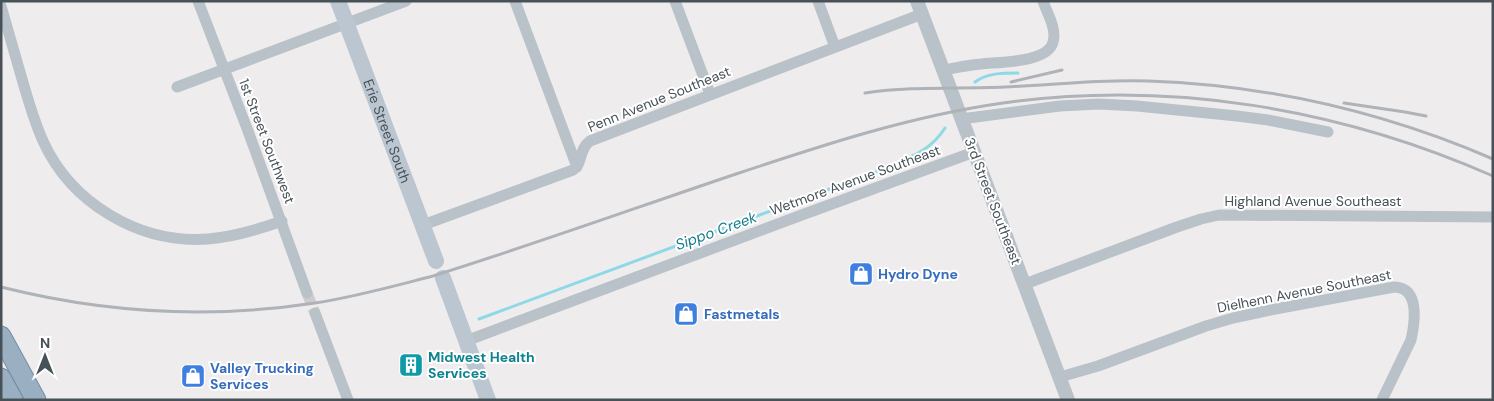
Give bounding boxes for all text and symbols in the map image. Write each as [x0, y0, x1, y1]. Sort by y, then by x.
street label: Penn Avenue Southeast [585, 62, 733, 136]
street label: 1st Street Southwest [235, 76, 299, 206]
street label: Erie Street South [359, 77, 415, 186]
street label: 3rd Street Southeast [960, 135, 1026, 267]
street label: Wetmore Avenue Southeast [767, 141, 943, 219]
street label: Highland Avenue Southeast [1224, 192, 1402, 210]
water label: Sippo Creek [673, 207, 760, 255]
shop icon: Hydro Dyne [848, 261, 874, 287]
place label: Hydro Dyne [878, 265, 958, 283]
street label: Dielhenn Avenue Southeast [1215, 265, 1393, 317]
shop icon: Fastmetals [673, 301, 699, 327]
place label: Fastmetals [704, 305, 780, 323]
north arrow [20, 331, 70, 381]
text: N [40, 334, 50, 352]
place label: Midwest Health Services [428, 348, 535, 382]
building icon: Midwest Health Services [398, 352, 424, 378]
place label: Valley Trucking Services [210, 359, 314, 393]
shop icon: Valley Trucking Services [180, 363, 206, 389]

